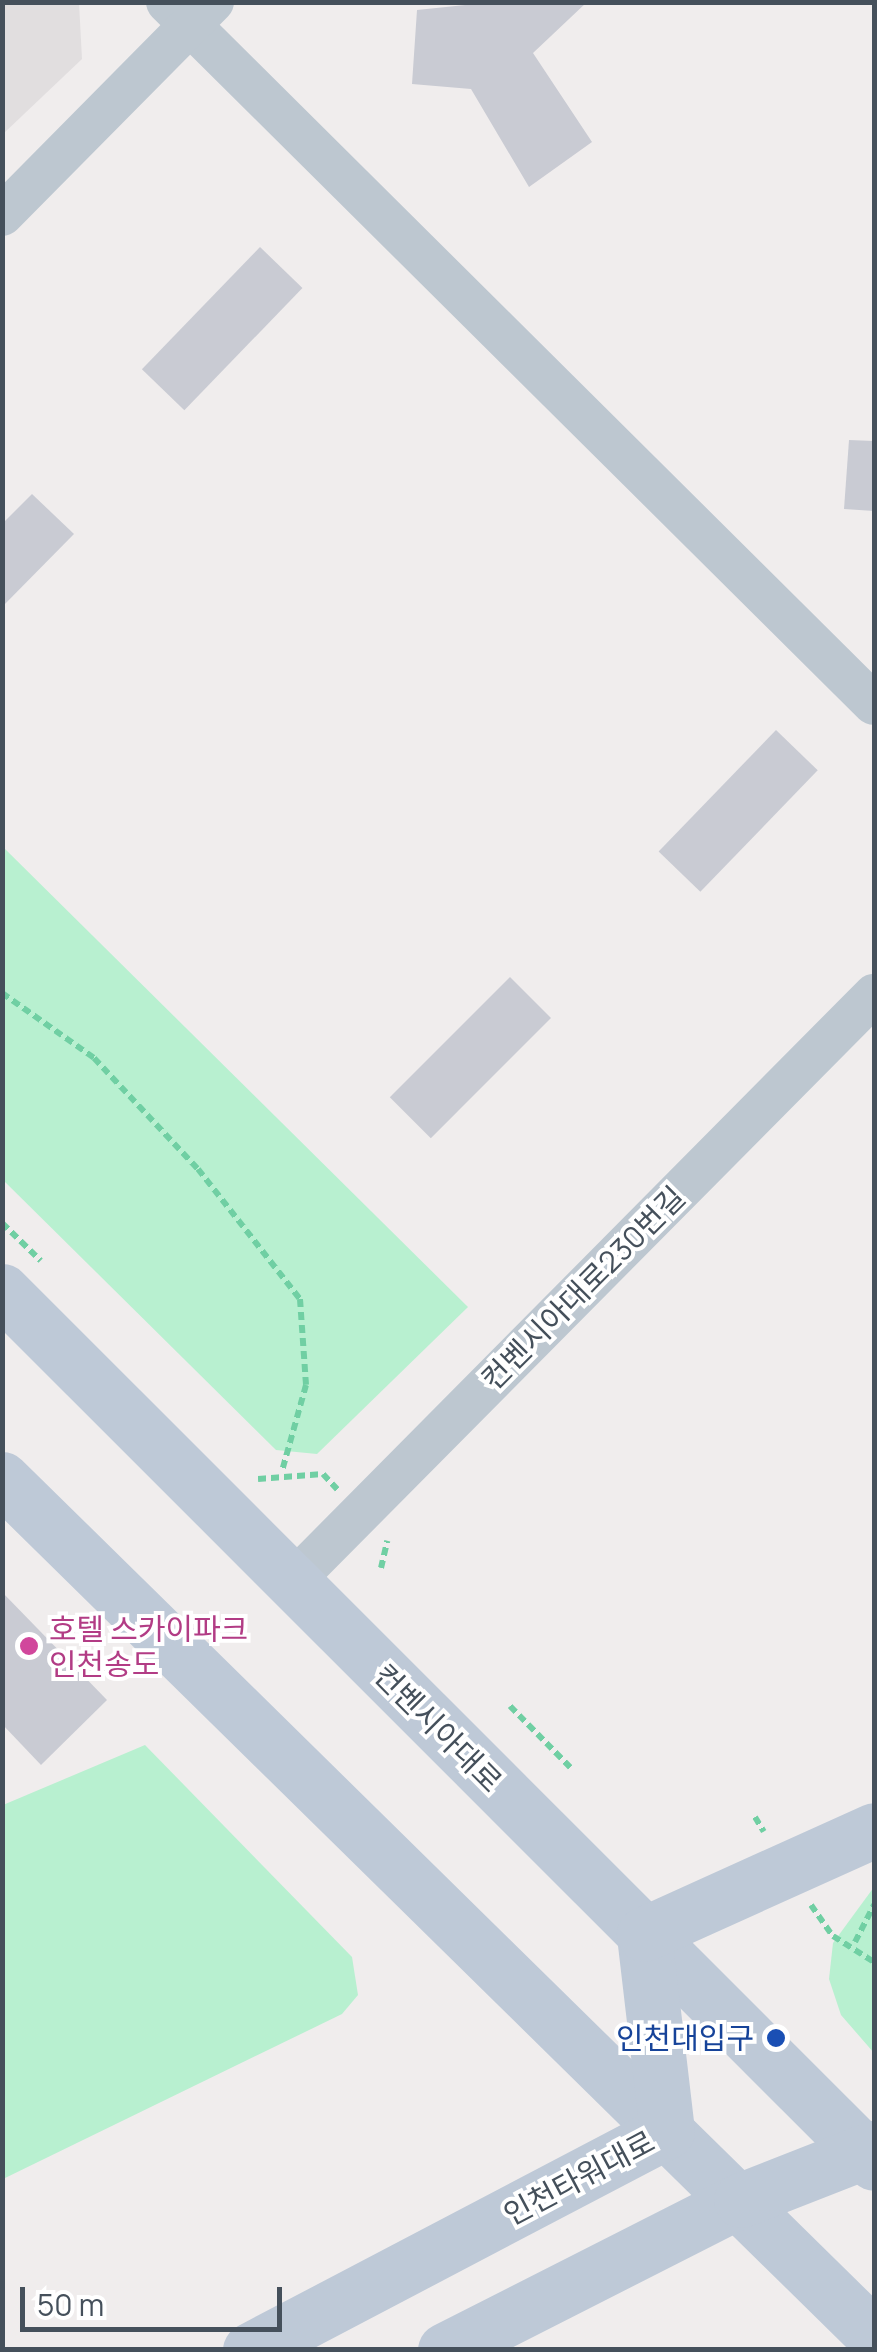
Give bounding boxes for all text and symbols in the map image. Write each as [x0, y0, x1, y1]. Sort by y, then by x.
street label: 컨벤시아대로230번길 [474, 1179, 692, 1397]
place label: 호텔 스카이파크 인천송도 [49, 1611, 248, 1682]
marker: 호텔 스카이파크 인천송도 [18, 1635, 40, 1657]
street label: 컨벤시아대로 [367, 1657, 509, 1799]
place label: 인천대입구 [616, 2020, 754, 2056]
marker: 인천대입구 [763, 2025, 789, 2051]
street label: 인천타워대로 [497, 2123, 661, 2233]
scale bar [25, 2267, 288, 2329]
text: 50 m [37, 2284, 104, 2325]

